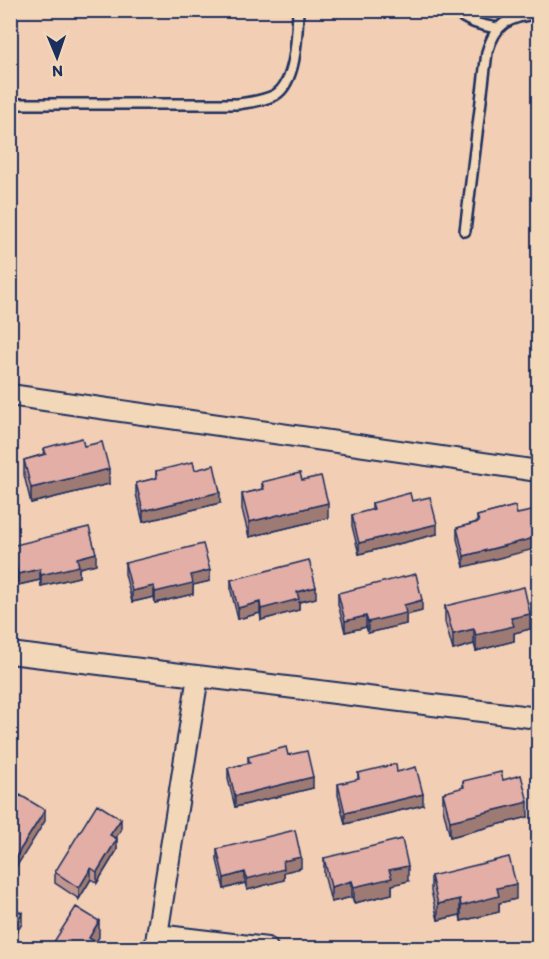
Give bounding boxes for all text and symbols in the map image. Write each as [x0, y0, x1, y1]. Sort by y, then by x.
north arrow [27, 27, 87, 87]
text: N [52, 62, 63, 81]

